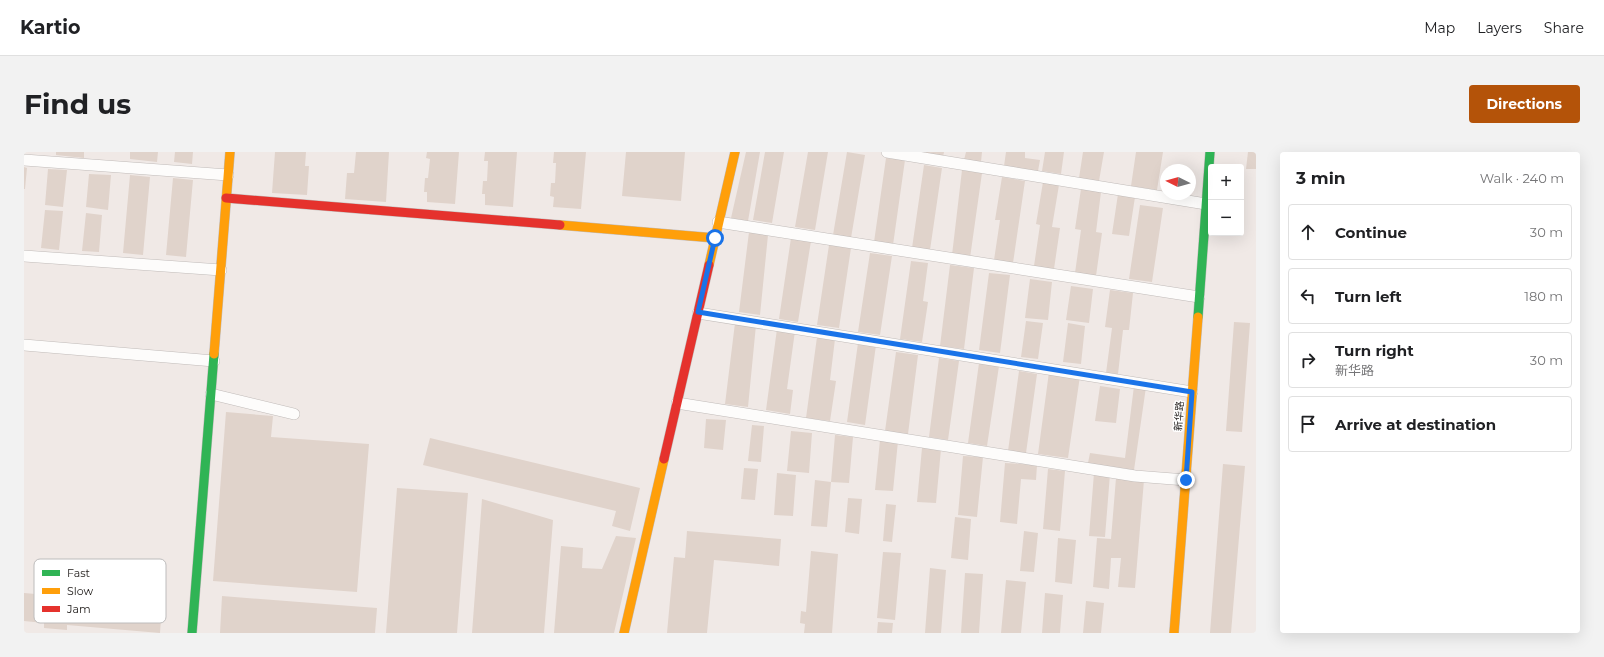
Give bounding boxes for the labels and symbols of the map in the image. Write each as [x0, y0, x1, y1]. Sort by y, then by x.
north arrow [1160, 164, 1196, 200]
route start [706, 229, 724, 247]
street label: 新华路 [1171, 401, 1187, 431]
route end [1177, 471, 1195, 489]
legend [34, 559, 166, 623]
text: Fast [67, 566, 91, 580]
text: Slow [67, 584, 93, 598]
text: Jam [66, 602, 91, 616]

